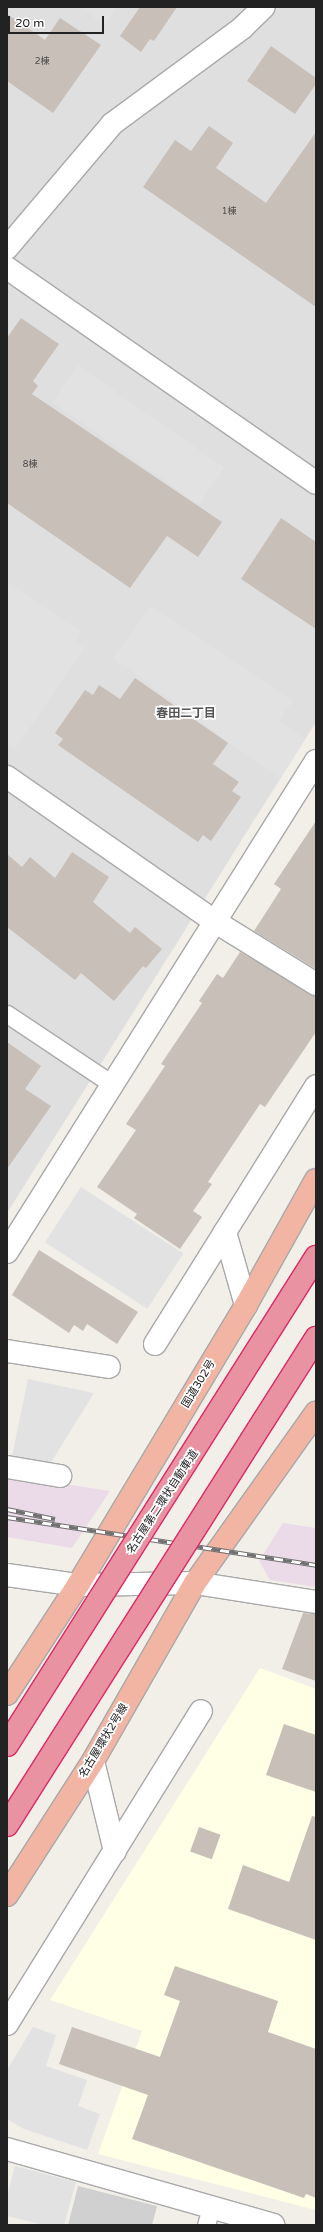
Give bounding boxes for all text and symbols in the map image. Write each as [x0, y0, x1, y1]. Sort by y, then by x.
scale bar [10, 8, 106, 34]
text: 20 m [15, 16, 44, 30]
house number: 2棟 [35, 57, 49, 67]
house number: 1棟 [222, 207, 236, 217]
house number: 8棟 [23, 460, 37, 470]
district label: 春田二丁目 [156, 707, 216, 721]
street label: 国道302号 [180, 1358, 218, 1410]
street label: 名古屋第二環状自動車道 [125, 1448, 201, 1556]
street label: 名古屋環状2号線 [77, 1702, 131, 1780]

